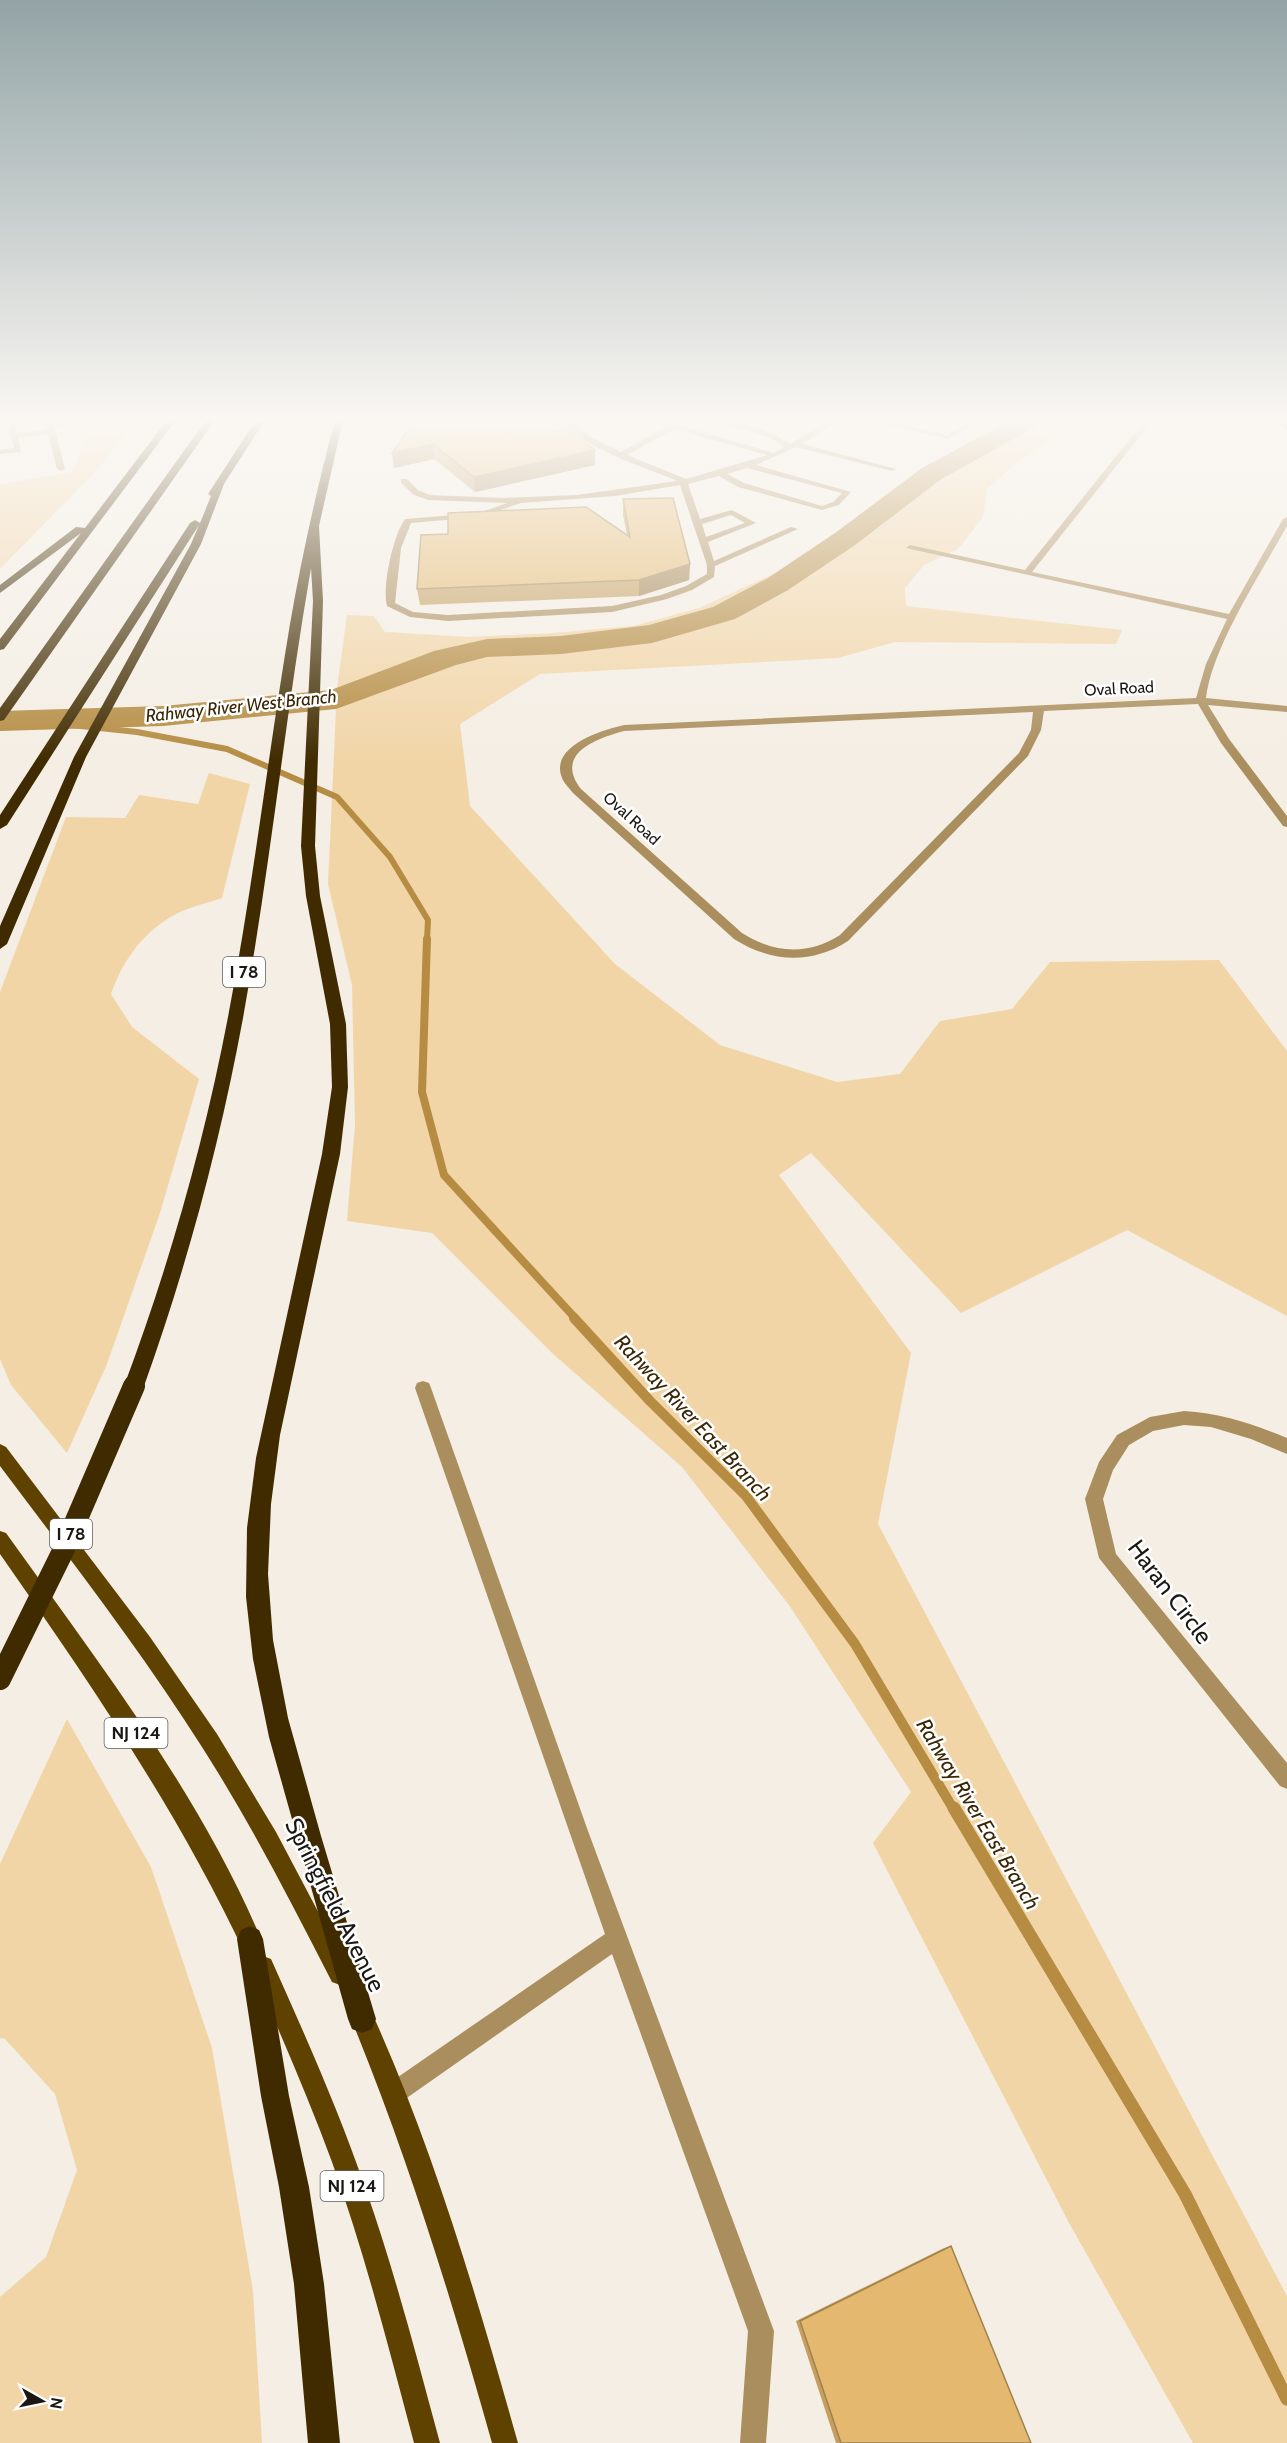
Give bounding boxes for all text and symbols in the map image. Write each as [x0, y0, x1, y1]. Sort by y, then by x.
street label: Oval Road [1084, 677, 1154, 700]
water label: Rahway River West Branch [144, 685, 338, 727]
street label: Oval Road [599, 788, 664, 849]
road number: I 78 [223, 957, 265, 987]
water label: Rahway River East Branch [610, 1329, 777, 1506]
road number: I 78 [50, 1519, 92, 1549]
street label: Haran Circle [1122, 1534, 1219, 1649]
water label: Rahway River East Branch [911, 1714, 1045, 1914]
road number: NJ 124 [104, 1718, 168, 1748]
street label: Springfield Avenue [279, 1813, 392, 1996]
road number: NJ 124 [320, 2171, 384, 2201]
north arrow [12, 2371, 72, 2431]
text: N [46, 2396, 67, 2410]

